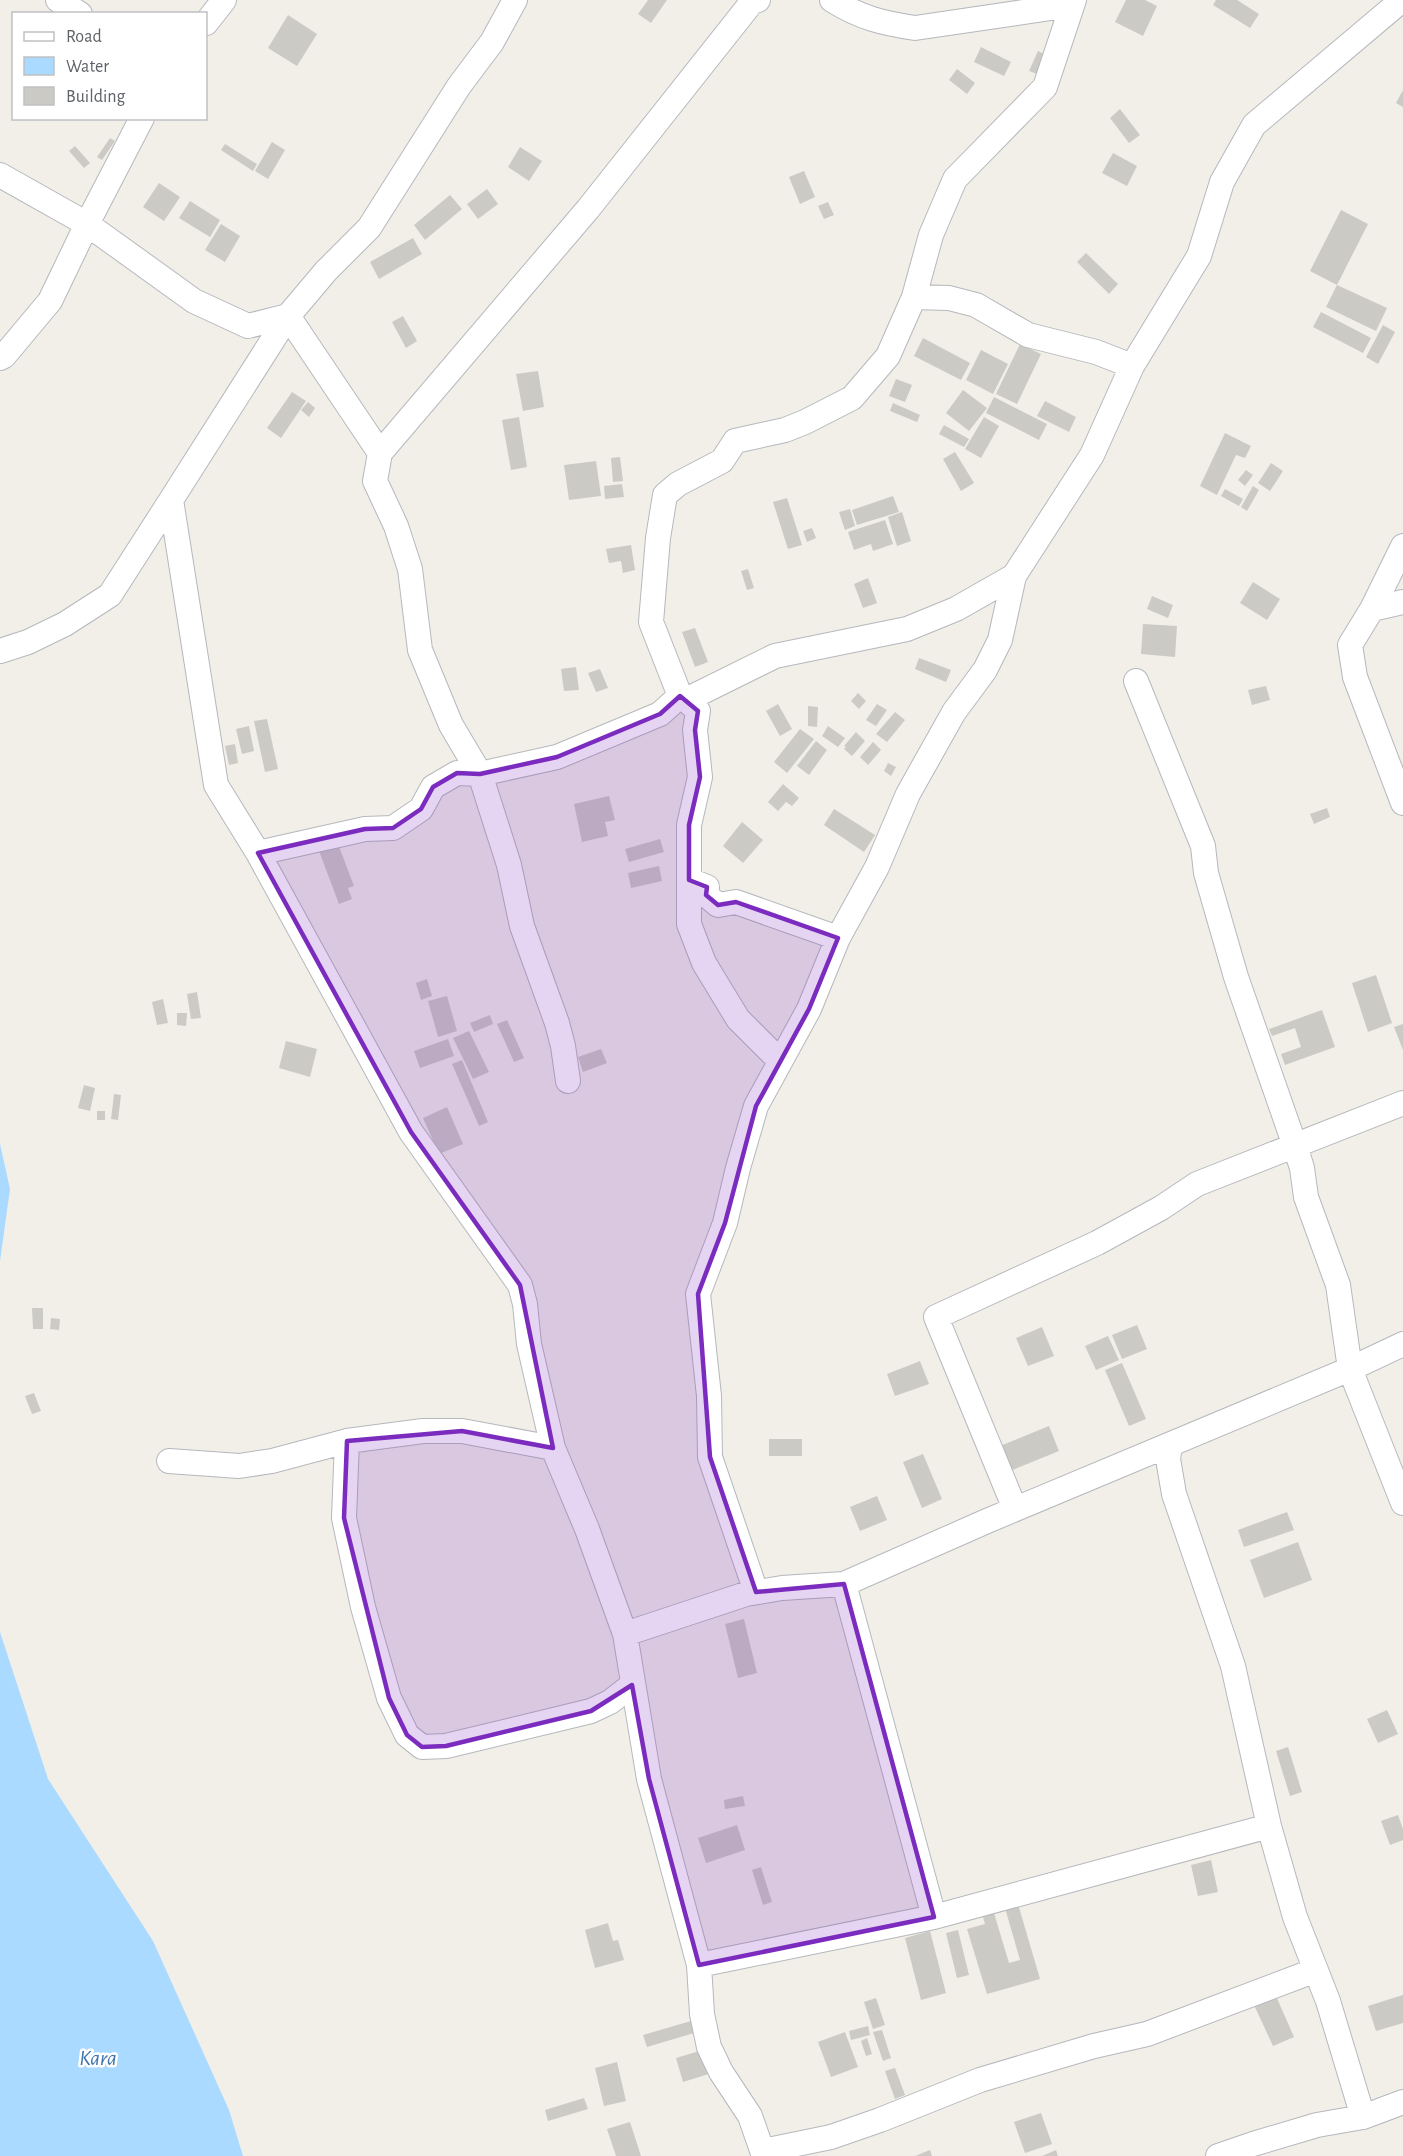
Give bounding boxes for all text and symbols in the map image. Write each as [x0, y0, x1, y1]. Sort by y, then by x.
legend [12, 12, 207, 120]
text: Road [66, 28, 102, 46]
text: Water [66, 58, 109, 76]
text: Building [66, 88, 126, 106]
water label: Kara [79, 2047, 117, 2069]

